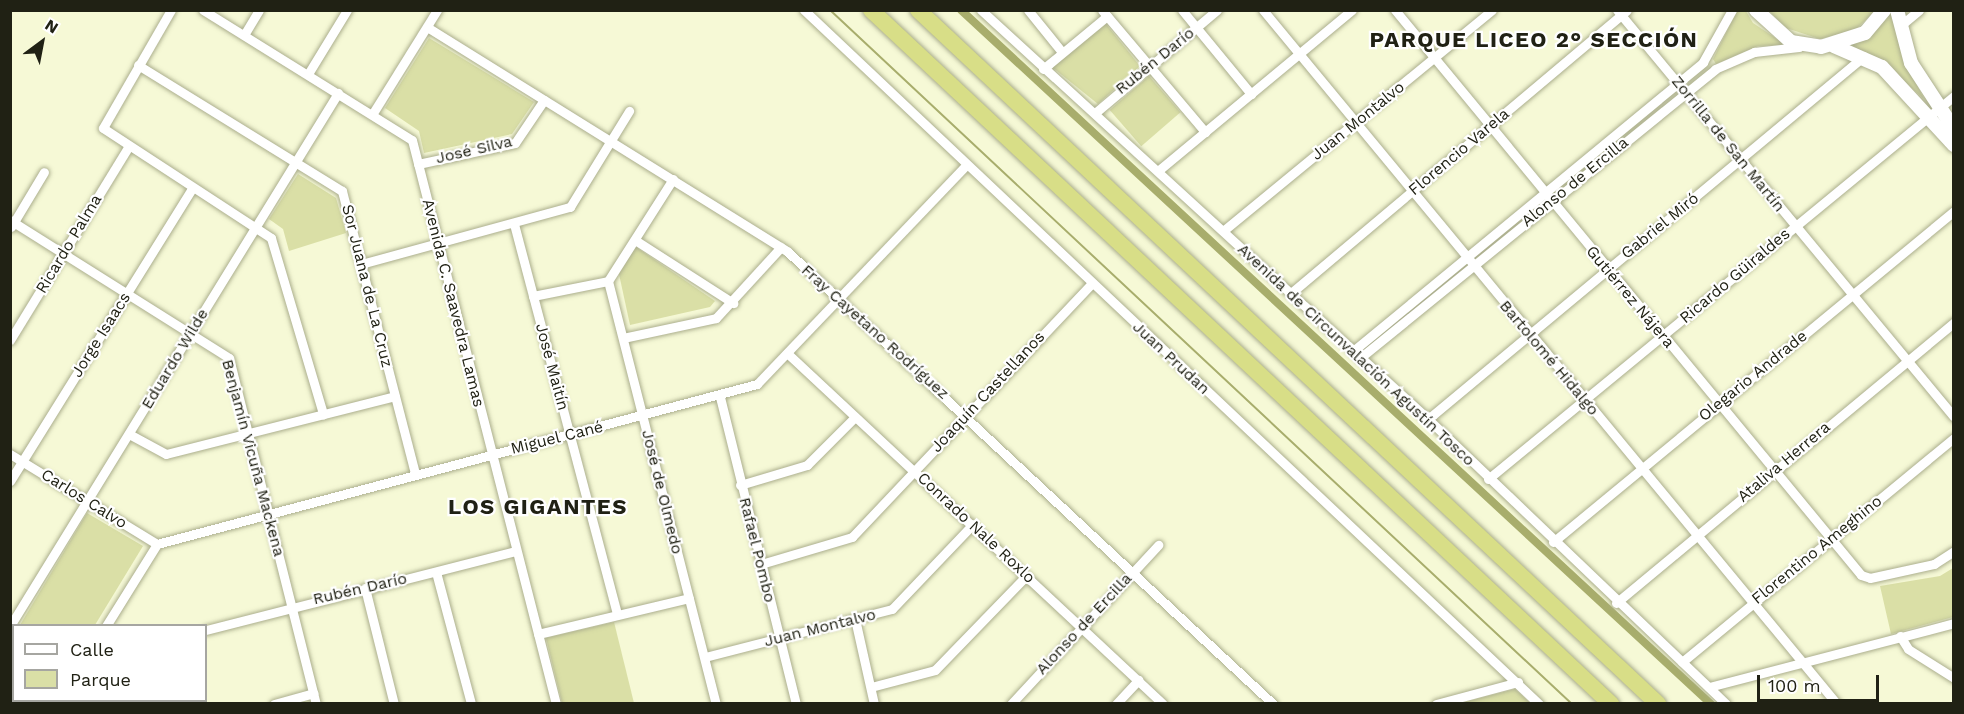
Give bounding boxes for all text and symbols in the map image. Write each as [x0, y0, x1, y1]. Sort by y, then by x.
north arrow [12, 12, 72, 72]
text: N [42, 15, 62, 38]
street label: Rubén Darío [1112, 23, 1198, 99]
district label: PARQUE LICEO 2° SECCIÓN [1370, 27, 1698, 53]
street label: Zorrilla de San Martín [1667, 72, 1789, 216]
street label: Juan Montalvo [1308, 78, 1408, 164]
street label: Florencio Varela [1405, 104, 1513, 200]
street label: José Silva [434, 132, 514, 168]
street label: Alonso de Ercilla [1518, 133, 1632, 231]
street label: Gabriel Miró [1617, 189, 1703, 263]
street label: Ricardo Palma [32, 191, 106, 297]
street label: Avenida C. Saavedra Lamas [418, 197, 488, 409]
street label: Sor Juana de La Cruz [337, 202, 397, 370]
street label: Ricardo Güiraldes [1676, 224, 1794, 328]
street label: Avenida de Circunvalación Agustín Tosco [1233, 239, 1479, 471]
street label: Gutiérrez Nájera [1582, 242, 1678, 352]
street label: Fray Cayetano Rodríguez [797, 261, 953, 403]
street label: Jorge Isaacs [67, 289, 135, 381]
street label: Bartolomé Hidalgo [1495, 297, 1603, 419]
street label: Eduardo Wilde [137, 305, 213, 413]
street label: Juan Prudan [1128, 317, 1214, 399]
street label: José Maitín [531, 321, 573, 413]
street label: Olegario Andrade [1695, 326, 1811, 426]
street label: Joaquín Castellanos [927, 328, 1049, 456]
street label: Benjamín Vicuña Mackena [217, 357, 289, 559]
street label: Miguel Cané [509, 417, 605, 459]
street label: Ataliva Herrera [1733, 417, 1835, 507]
street label: José de Olmedo [637, 428, 687, 556]
street label: Carlos Calvo [38, 465, 130, 533]
street label: Conrado Nale Roxlo [913, 469, 1039, 587]
street label: Florentino Ameghino [1748, 491, 1886, 609]
district label: LOS GIGANTES [448, 494, 628, 520]
street label: Rafael Pombo [735, 495, 779, 605]
street label: Rubén Darío [311, 569, 409, 609]
street label: Alonso de Ercilla [1032, 569, 1136, 679]
street label: Juan Montalvo [762, 605, 878, 651]
legend [12, 624, 207, 702]
text: Calle [70, 639, 114, 660]
scale bar [1760, 663, 1882, 701]
text: Parque [70, 669, 131, 690]
text: 100 m [1768, 675, 1821, 696]

